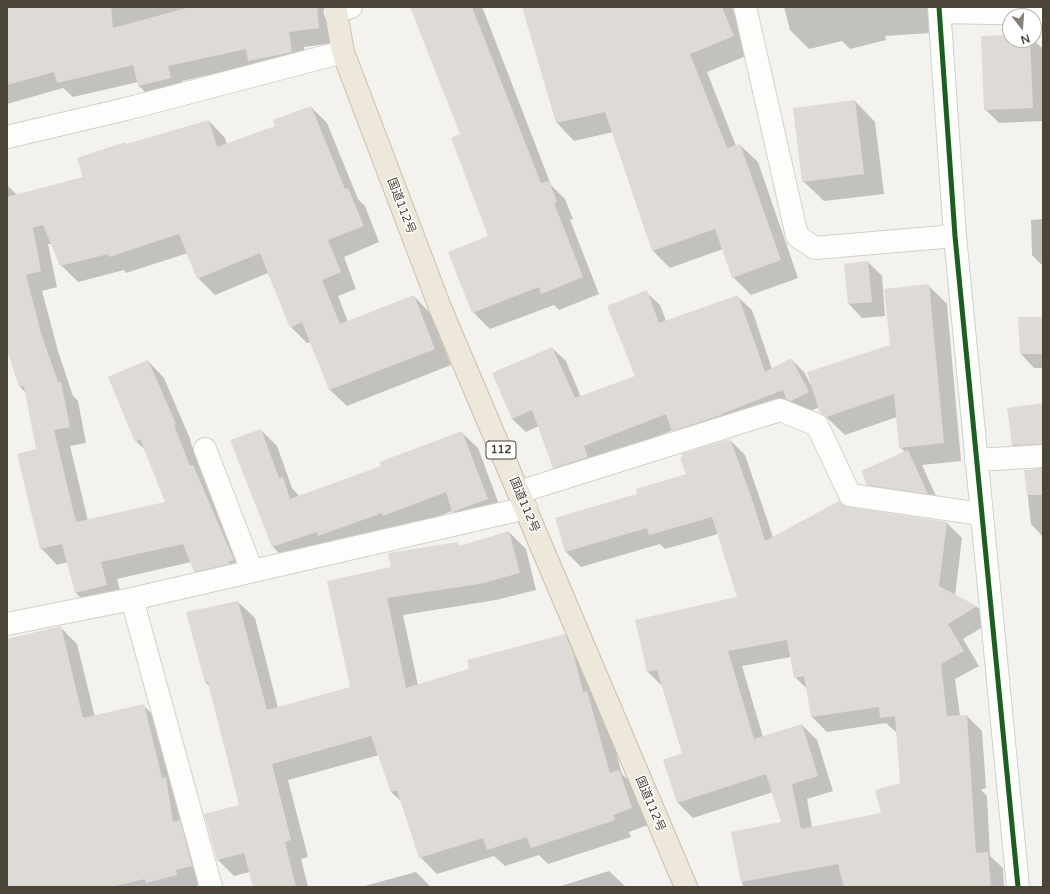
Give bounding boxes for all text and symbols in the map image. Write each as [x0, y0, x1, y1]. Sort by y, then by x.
north arrow [1002, 8, 1042, 48]
text: N [1019, 31, 1031, 47]
street label: 国道112号 [384, 176, 418, 236]
road number: 112 [486, 441, 516, 459]
street label: 国道112号 [506, 475, 542, 535]
street label: 国道112号 [632, 774, 668, 834]

